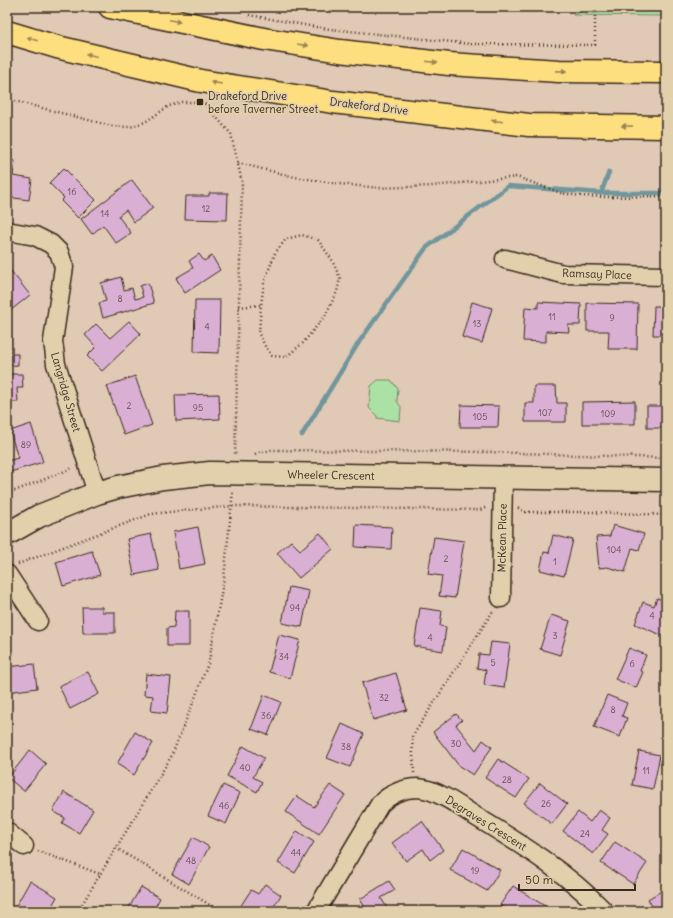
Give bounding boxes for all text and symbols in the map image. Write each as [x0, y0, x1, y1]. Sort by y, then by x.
one-way arrow [169, 18, 181, 24]
one-way arrow [26, 36, 38, 42]
one-way arrow [297, 42, 309, 48]
one-way arrow [85, 52, 97, 58]
one-way arrow [426, 59, 438, 65]
one-way arrow [555, 68, 568, 74]
one-way arrow [210, 80, 222, 86]
place label: Drakeford Drive before Taverner Street [208, 89, 318, 116]
street label: Drakeford Drive [329, 94, 409, 118]
marker: Drakeford Drive before Taverner Street [195, 97, 205, 107]
one-way arrow [491, 118, 503, 124]
one-way arrow [620, 123, 633, 129]
house number: 16 [68, 186, 76, 197]
house number: 12 [202, 203, 210, 214]
house number: 14 [101, 208, 109, 219]
street label: Ramsay Place [562, 266, 632, 282]
house number: 8 [117, 293, 123, 304]
house number: 11 [548, 311, 556, 322]
house number: 9 [609, 312, 615, 323]
house number: 13 [473, 318, 481, 329]
house number: 4 [204, 321, 210, 332]
street label: Langridge Street [48, 351, 84, 434]
house number: 2 [127, 400, 132, 411]
house number: 95 [193, 402, 203, 413]
house number: 107 [538, 407, 552, 418]
house number: 109 [601, 408, 615, 419]
house number: 105 [473, 411, 487, 422]
house number: 89 [21, 439, 31, 450]
street label: Wheeler Crescent [287, 467, 375, 483]
street label: McKean Place [494, 503, 510, 573]
house number: 104 [607, 544, 621, 555]
house number: 2 [444, 553, 449, 564]
house number: 1 [553, 556, 557, 567]
house number: 94 [290, 602, 300, 613]
house number: 4 [649, 610, 655, 621]
house number: 3 [552, 630, 558, 641]
house number: 4 [427, 632, 433, 643]
house number: 34 [279, 651, 289, 662]
house number: 5 [490, 657, 496, 668]
house number: 6 [629, 658, 635, 669]
house number: 32 [379, 692, 389, 703]
house number: 8 [610, 704, 616, 715]
house number: 36 [261, 710, 271, 721]
house number: 30 [450, 738, 462, 749]
house number: 38 [341, 741, 351, 752]
house number: 40 [239, 762, 251, 773]
house number: 11 [642, 765, 650, 776]
house number: 28 [502, 774, 512, 785]
street label: Degraves Crescent [443, 792, 529, 854]
house number: 26 [541, 798, 551, 809]
house number: 46 [219, 800, 229, 811]
house number: 24 [580, 828, 590, 839]
house number: 44 [291, 847, 301, 858]
house number: 48 [186, 855, 196, 866]
house number: 19 [471, 865, 479, 876]
scale bar [519, 866, 635, 892]
text: 50 m [525, 872, 554, 887]

